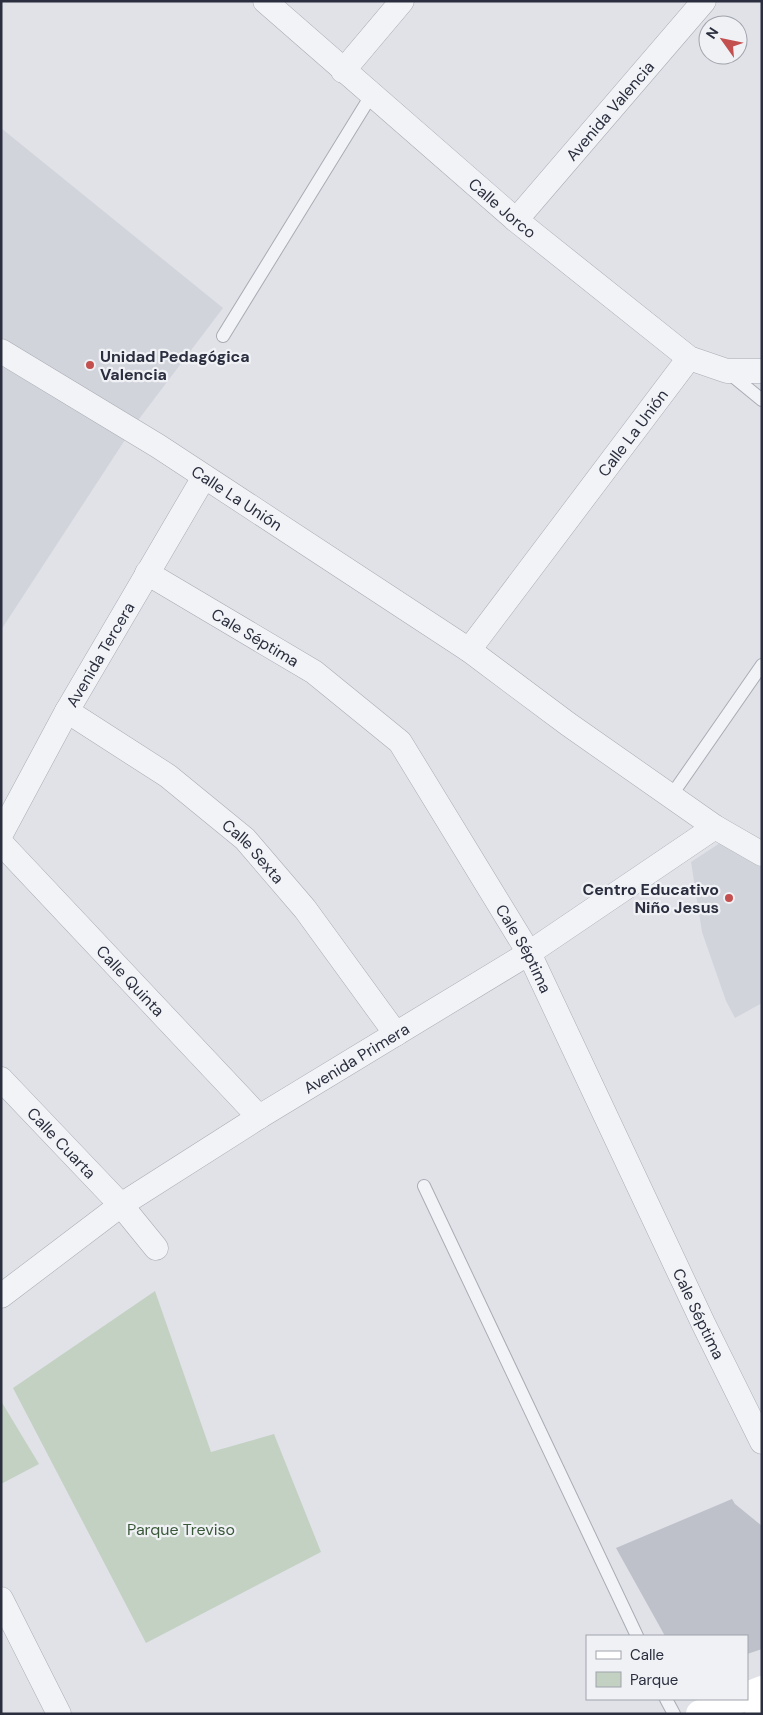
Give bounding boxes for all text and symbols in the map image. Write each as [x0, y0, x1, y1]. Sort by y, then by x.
north arrow [698, 15, 748, 65]
text: N [702, 24, 722, 42]
street label: Avenida Valencia [561, 56, 659, 165]
street label: Calle Jorco [464, 173, 541, 243]
place label: Unidad Pedagógica Valencia [100, 346, 250, 385]
marker: Unidad Pedagógica Valencia [84, 359, 96, 371]
street label: Calle La Unión [593, 385, 672, 481]
street label: Calle La Unión [188, 460, 286, 535]
street label: Avenida Tercera [61, 598, 139, 711]
street label: Cale Séptima [208, 603, 303, 671]
street label: Calle Sexta [218, 814, 289, 888]
place label: Centro Educativo Niño Jesus [582, 879, 719, 918]
marker: Centro Educativo Niño Jesus [723, 892, 735, 904]
street label: Cale Séptima [491, 900, 557, 996]
street label: Calle Quinta [92, 941, 169, 1021]
street label: Avenida Primera [299, 1018, 413, 1098]
street label: Calle Cuarta [23, 1103, 101, 1183]
street label: Cale Séptima [668, 1265, 730, 1363]
park label: Parque Treviso [127, 1519, 235, 1540]
legend [586, 1635, 748, 1700]
text: Calle [630, 1645, 664, 1665]
text: Parque [630, 1670, 678, 1690]

